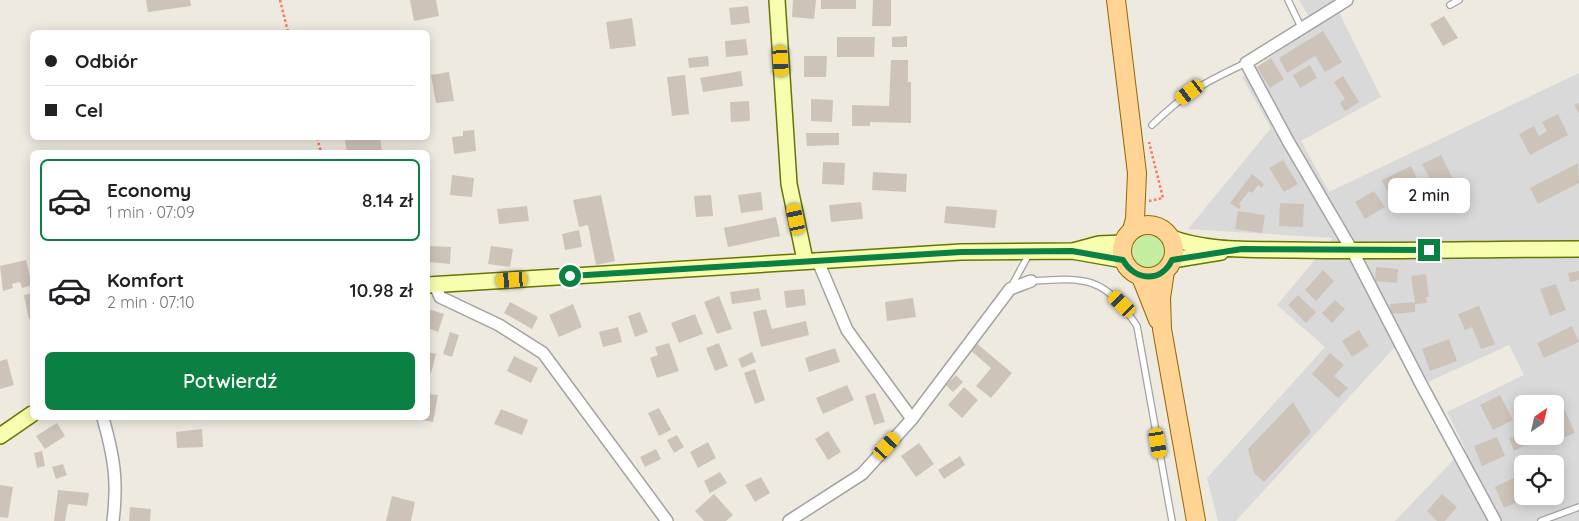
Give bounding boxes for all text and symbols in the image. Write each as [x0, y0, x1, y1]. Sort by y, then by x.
car [772, 46, 789, 76]
text: Odbiór [75, 49, 138, 73]
car [1173, 77, 1206, 107]
text: Cel [75, 98, 103, 122]
icon: car [47, 178, 92, 223]
text: Economy [107, 178, 191, 202]
callout: 2 min [1388, 178, 1470, 212]
text: 2 min [1408, 185, 1450, 205]
text: 8.14 zł [362, 188, 413, 212]
text: 1 min · 07:09 [107, 202, 195, 222]
car [785, 203, 806, 235]
route end [1418, 239, 1440, 261]
route start [559, 265, 581, 287]
icon: car [47, 268, 92, 313]
text: Komfort [107, 268, 184, 292]
car [496, 271, 527, 289]
text: 10.98 zł [349, 278, 413, 302]
car [1106, 288, 1138, 320]
text: 2 min · 07:10 [107, 292, 195, 312]
button: Potwierdź [45, 352, 415, 410]
north arrow [1514, 395, 1564, 445]
map controls [1514, 395, 1564, 505]
car [1148, 427, 1167, 459]
car [871, 430, 902, 462]
button: locate [1514, 455, 1564, 505]

